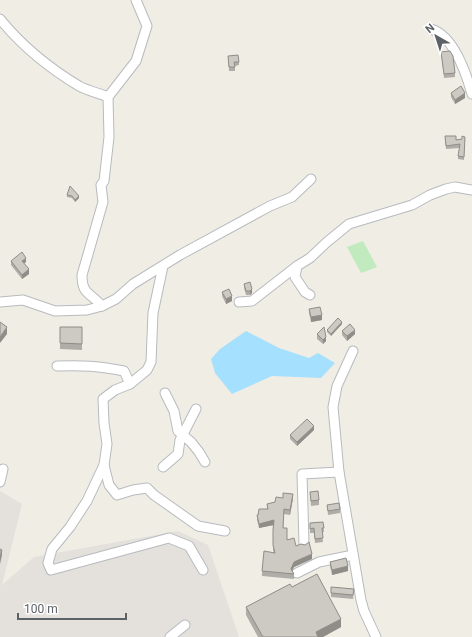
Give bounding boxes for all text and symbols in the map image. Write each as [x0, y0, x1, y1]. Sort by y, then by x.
north arrow [416, 16, 456, 56]
text: N [423, 21, 437, 36]
scale bar [18, 595, 126, 621]
text: 100 m [24, 602, 58, 616]

